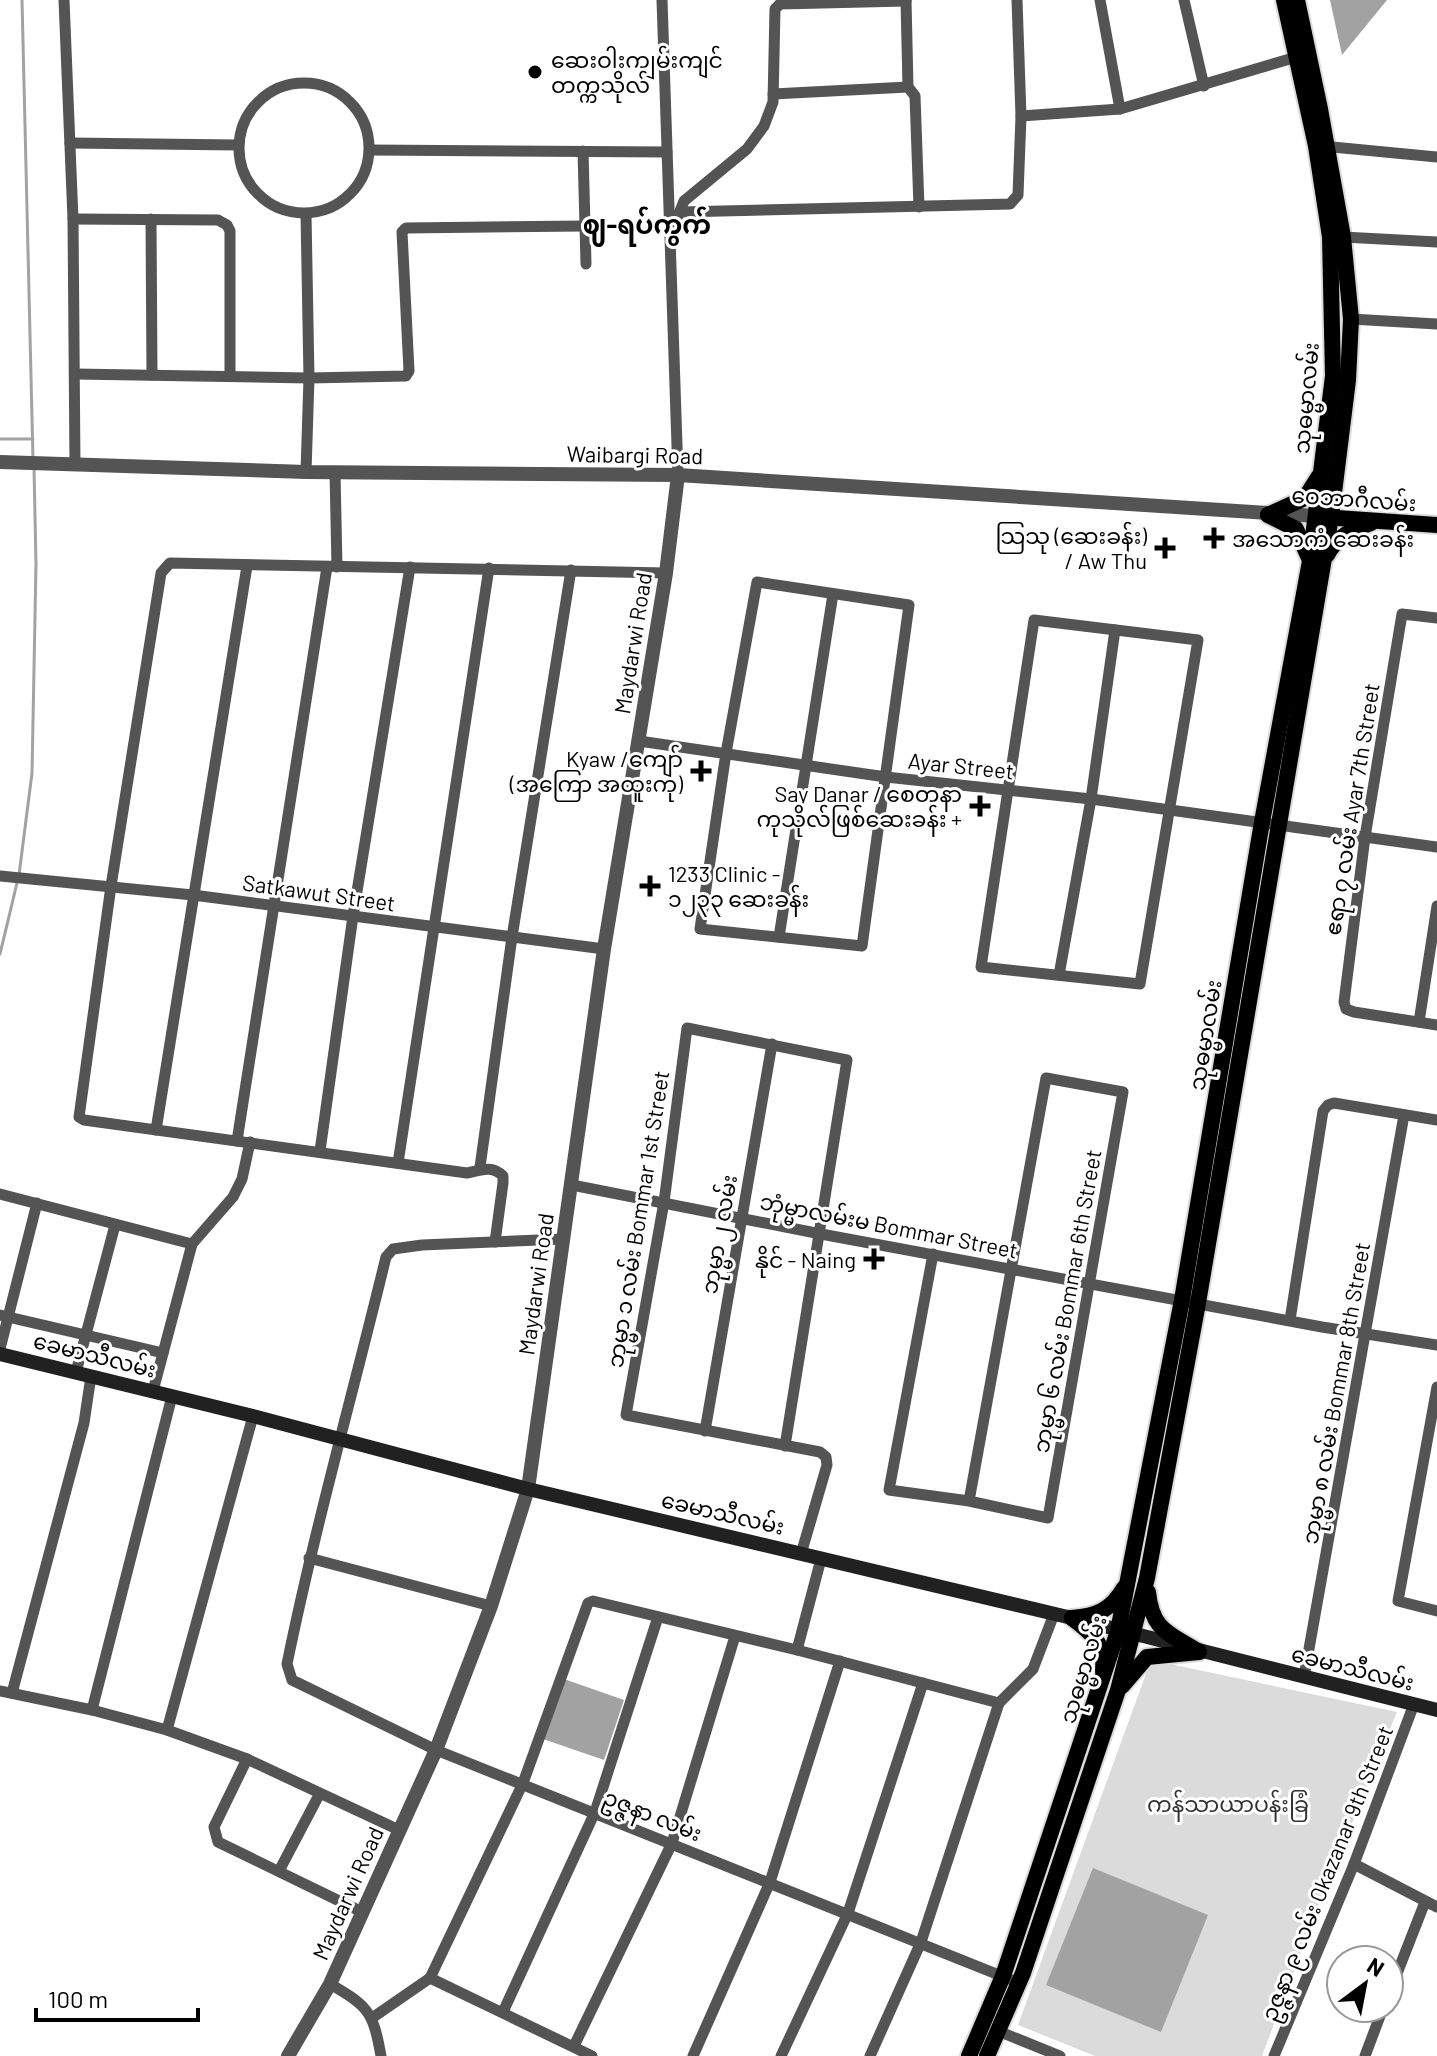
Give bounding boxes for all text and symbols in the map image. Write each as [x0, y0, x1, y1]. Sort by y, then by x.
place label: ဆေးဝါးကျွမ်းကျင် တက္ကသိုလ် [551, 45, 723, 103]
marker: ဆေးဝါးကျွမ်းကျင် တက္ကသိုလ် [526, 63, 544, 81]
district label: ဈ-ရပ်ကွက် [583, 206, 711, 247]
street label: သုဓမ္မာလမ်း [1286, 341, 1329, 455]
street label: Waibargi Road [567, 440, 703, 468]
street label: ဝေဘာဂီလမ်း [1291, 480, 1417, 515]
place label: သြသု (ဆေးခန်း) / Aw Thu [995, 521, 1147, 573]
place label: အသောကံ ဆေးခန်း [1232, 524, 1414, 557]
marker: အသောကံ ဆေးခန်း [1203, 527, 1225, 549]
marker: သြသု (ဆေးခန်း) / Aw Thu [1154, 537, 1176, 559]
street label: Maydarwi Road [608, 570, 656, 716]
street label: ဧရာ ၇ လမ်း Ayar 7th Street [1317, 681, 1390, 938]
place label: Kyaw /ကျော် (အကြော အထူးကု) [509, 744, 683, 802]
street label: Ayar Street [907, 747, 1015, 783]
marker: Kyaw /ကျော် (အကြော အထူးကု) [690, 760, 712, 782]
place label: Say Danar / စေတနာ ကုသိုလ်ဖြစ်ဆေးခန်း + [757, 780, 962, 837]
marker: Say Danar / စေတနာ ကုသိုလ်ဖြစ်ဆေးခန်း + [969, 795, 991, 817]
place label: 1233 Clinic - ၁၂၃၃ ဆေးခန်း [668, 860, 809, 917]
street label: Satkawut Street [241, 868, 397, 916]
marker: 1233 Clinic - ၁၂၃၃ ဆေးခန်း [639, 875, 661, 897]
street label: သုဓမ္မာလမ်း [1181, 978, 1232, 1093]
street label: ဘုမ္မာ ၁ လမ်း Bommar 1st Street [600, 1068, 680, 1370]
street label: ဘုမ္မာ ၆ လမ်း Bommar 6th Street [1026, 1147, 1112, 1456]
street label: ဘုမ္မာ ၂ လမ်း [694, 1172, 748, 1297]
street label: ဘုံမ္မာလမ်းမ Bommar Street [757, 1186, 1020, 1269]
street label: Maydarwi Road [512, 1211, 558, 1357]
street label: ဘုမ္မာ ၈ လမ်း Bommar 8th Street [1295, 1240, 1381, 1547]
place label: နိုင် - Naing [755, 1245, 856, 1278]
marker: နိုင် - Naing [863, 1248, 885, 1270]
street label: ခေမာသီလမ်း [31, 1325, 159, 1382]
street label: ခေမာသီလမ်း [659, 1484, 787, 1539]
street label: သုဓမ္မာလမ်း [1052, 1611, 1117, 1728]
street label: ခေမာသီလမ်း [1289, 1638, 1417, 1695]
street label: ဥဇ္ဇနာ ၉ လမ်း Okazanar 9th Street [1254, 1721, 1403, 2027]
street label: ဥဇ္ဇနာ လမ်း [598, 1782, 706, 1852]
park label: ကန်သာယာပန်းခြံ [1147, 1789, 1309, 1822]
street label: Maydarwi Road [306, 1822, 388, 1964]
north arrow [1325, 1944, 1405, 2024]
text: N [1363, 1951, 1389, 1981]
scale bar [36, 1972, 198, 2022]
text: 100 m [48, 1984, 108, 2013]

